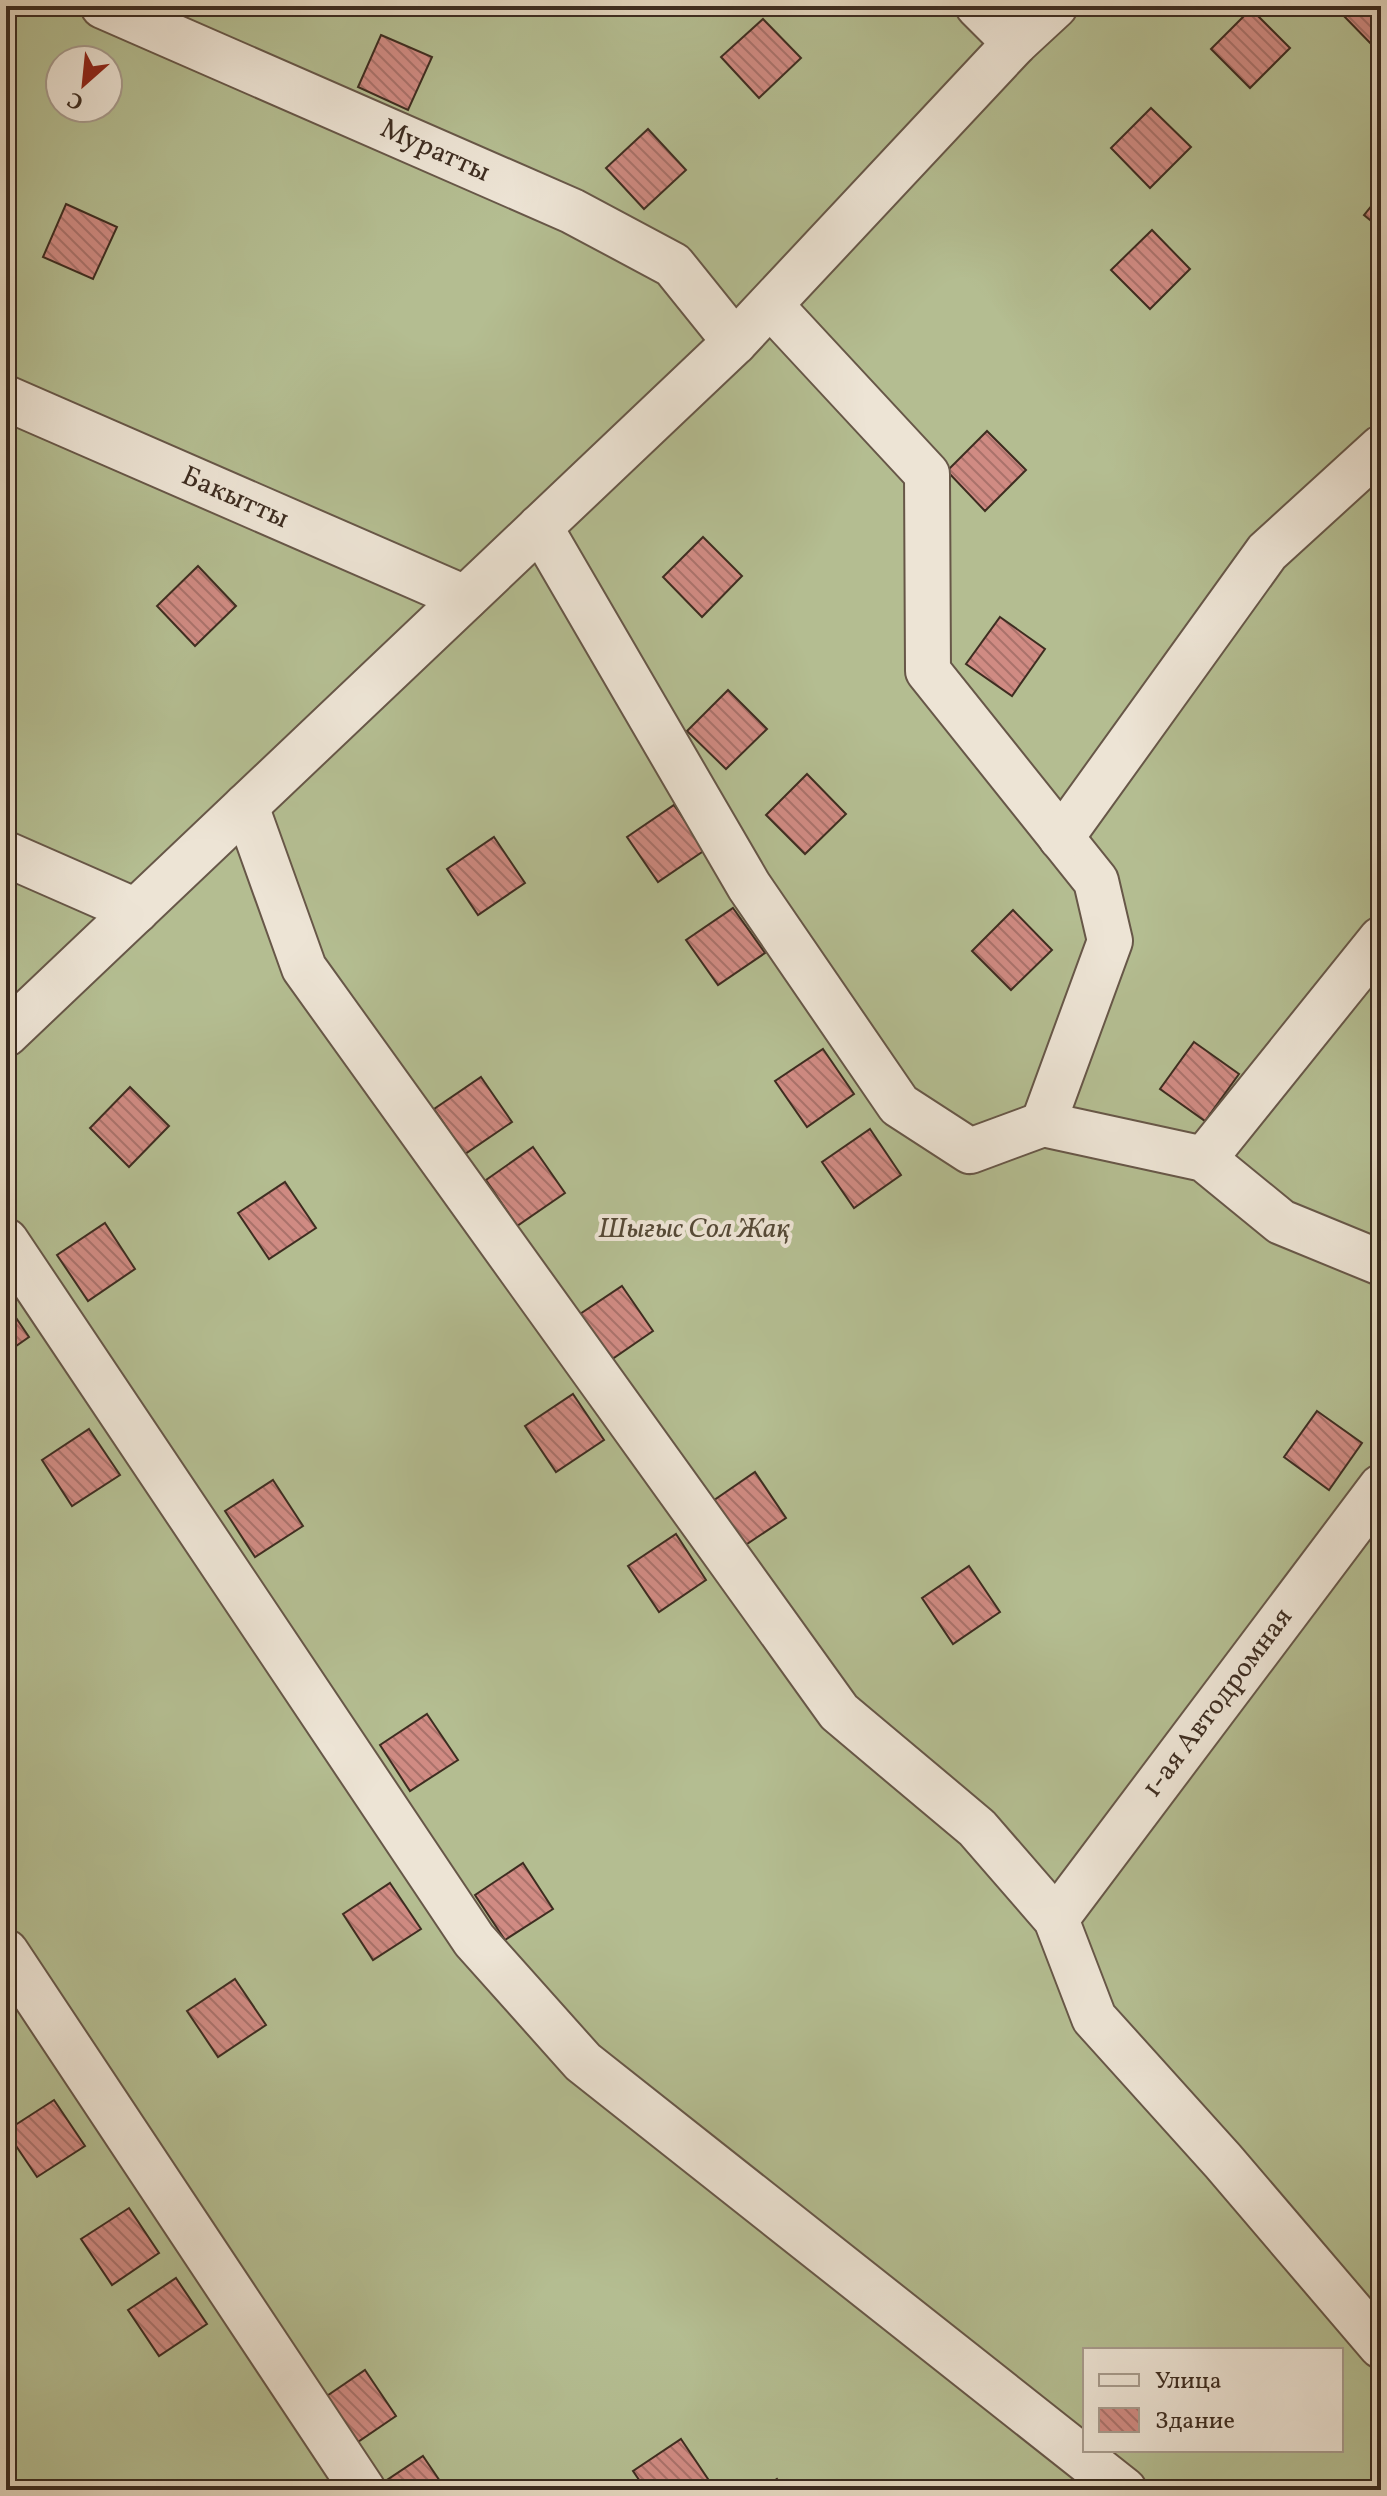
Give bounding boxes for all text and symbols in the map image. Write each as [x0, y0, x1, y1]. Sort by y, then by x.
north arrow [44, 44, 124, 124]
text: С [63, 83, 89, 117]
street label: Муратты [374, 109, 496, 193]
street label: Бакытты [175, 457, 295, 539]
park label: Шығыс Сол Жақ [599, 1210, 790, 1249]
street label: 1-ая Автодромная [1134, 1600, 1302, 1806]
legend [1083, 2348, 1343, 2452]
text: Улица [1155, 2365, 1222, 2399]
text: Здание [1155, 2405, 1235, 2439]

